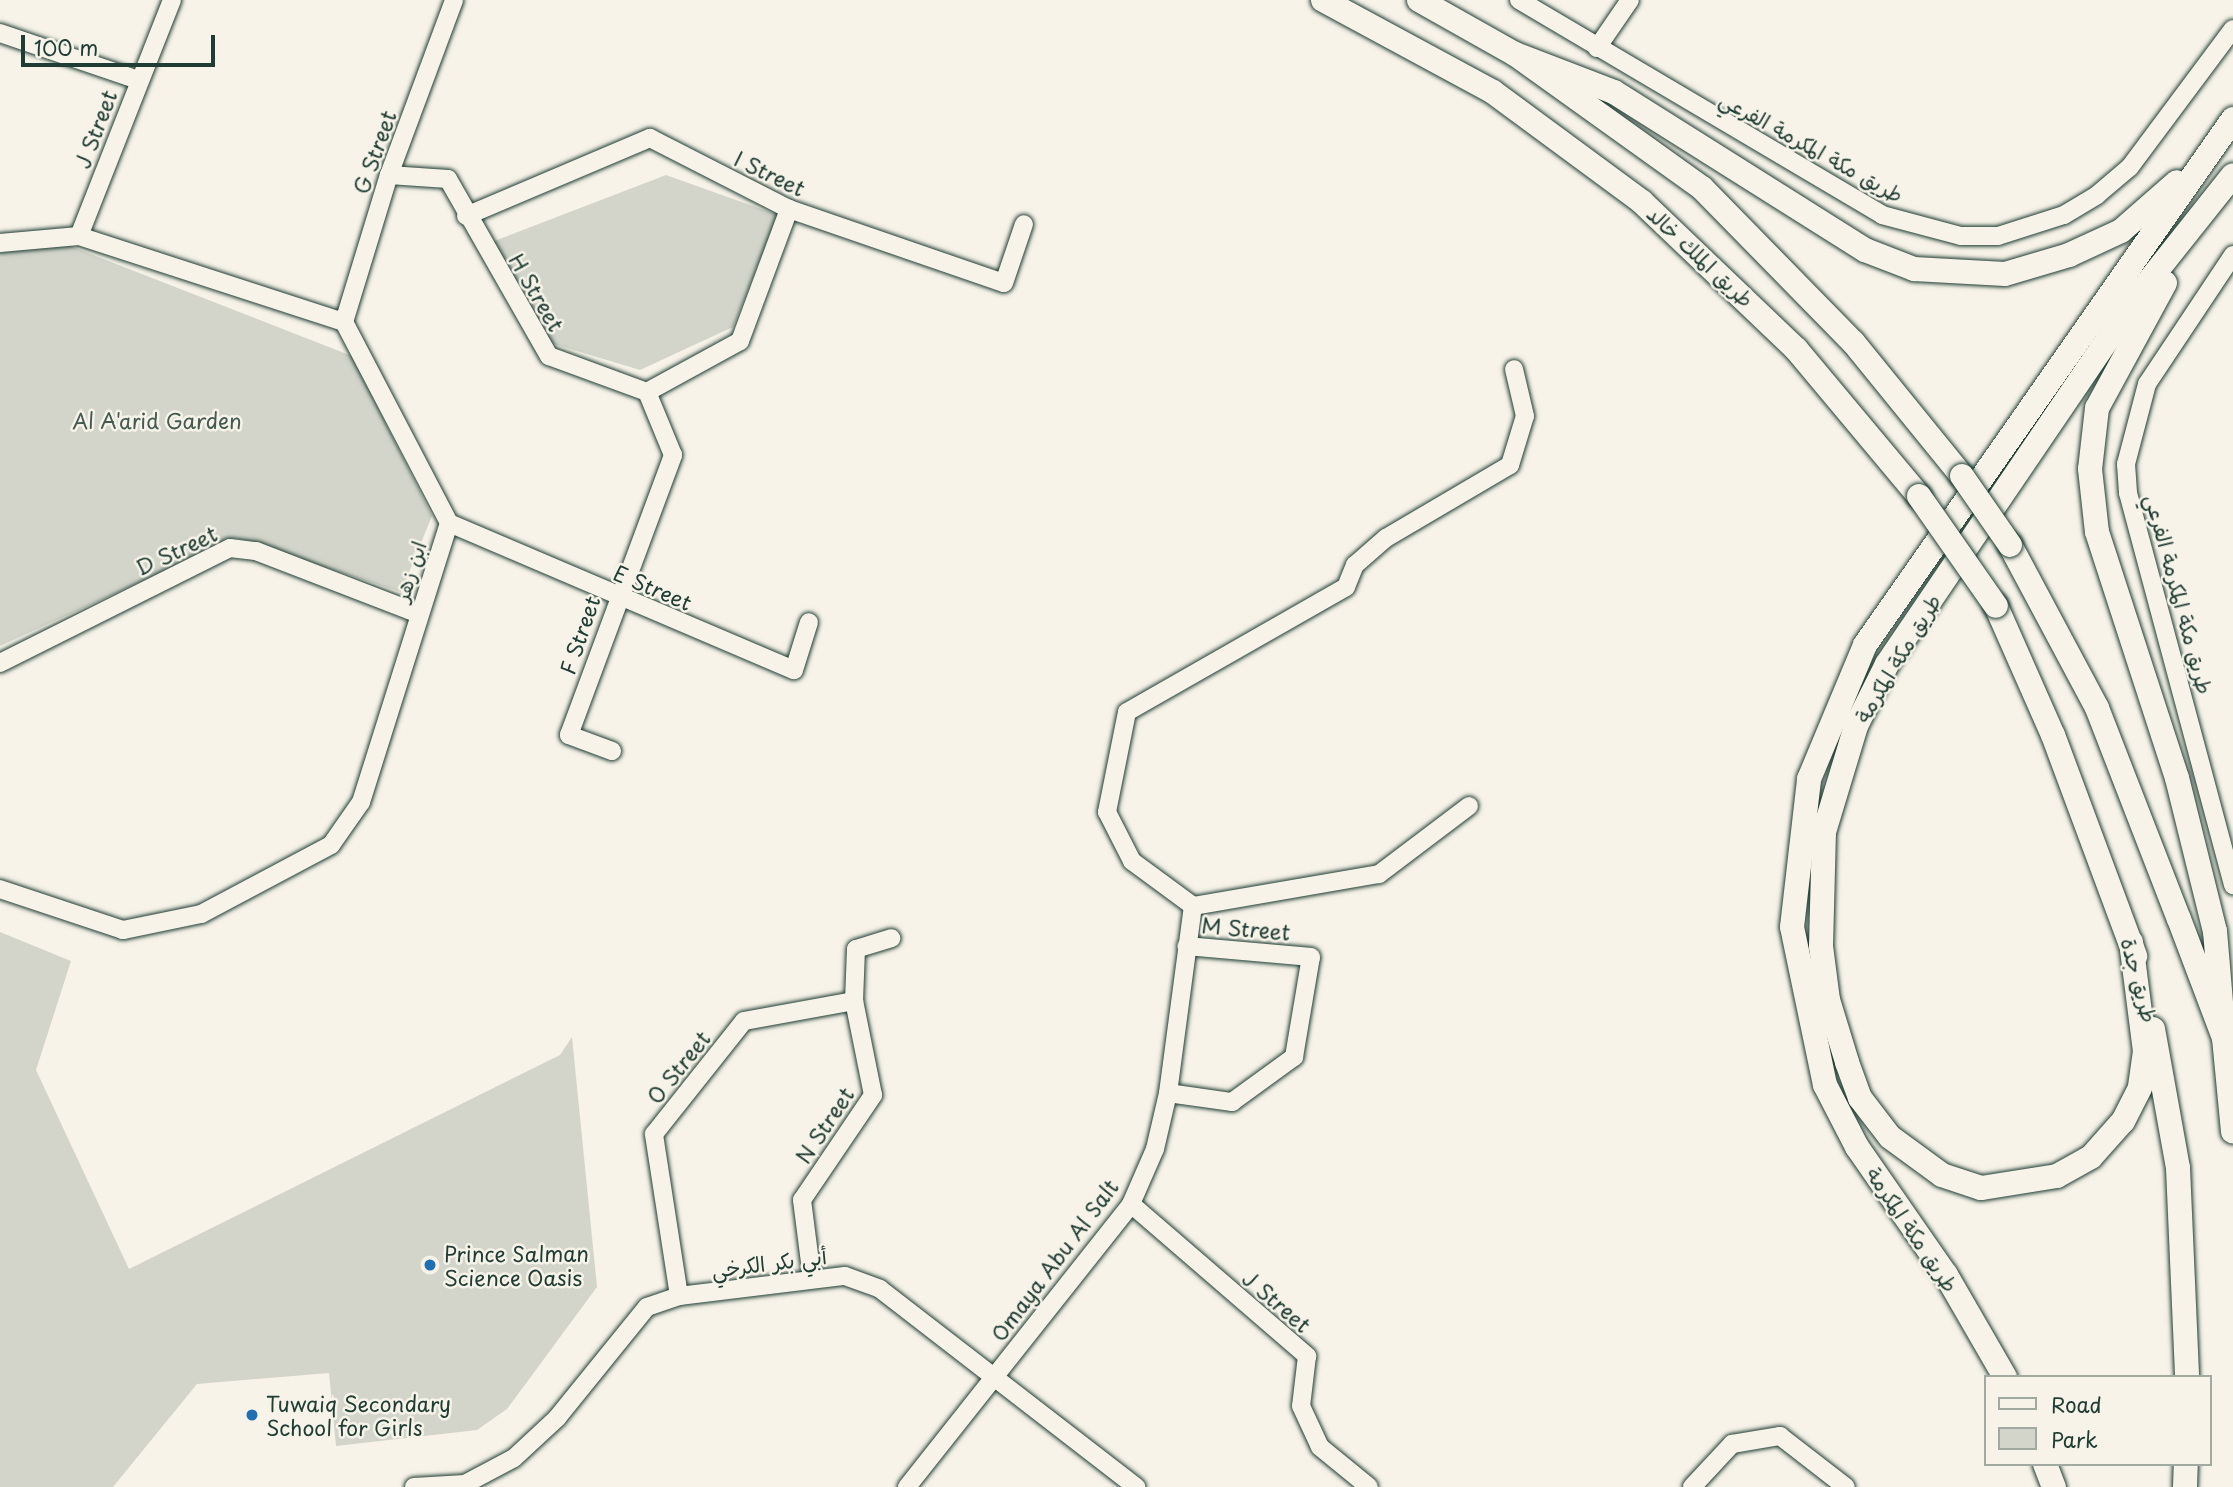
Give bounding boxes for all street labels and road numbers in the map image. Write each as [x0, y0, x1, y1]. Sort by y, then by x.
street label: طريق مكة المكرمة الفرعي [1716, 85, 1908, 207]
street label: J Street [69, 86, 121, 172]
street label: G Street [347, 107, 401, 197]
street label: I Street [730, 145, 810, 201]
street label: طريق الملك خالد [1642, 200, 1760, 312]
street label: H Street [505, 249, 569, 335]
street label: طريق مكة المكرمة الفرعي [2141, 491, 2219, 697]
street label: D Street [132, 520, 220, 580]
street label: ابن زهر [387, 537, 431, 605]
street label: E Street [610, 559, 696, 615]
street label: طريق مكة المكرمة [1849, 589, 1945, 727]
street label: F Street [554, 592, 604, 678]
street label: M Street [1200, 912, 1292, 944]
street label: طريق جدة [2117, 935, 2163, 1025]
street label: O Street [641, 1026, 715, 1108]
street label: N Street [790, 1082, 858, 1168]
street label: طريق مكة المكرمة [1862, 1162, 1964, 1296]
street label: Omaya Abu Al Salt [985, 1174, 1123, 1346]
street label: أبي بكر الكرخي [710, 1242, 828, 1282]
street label: J Street [1238, 1265, 1316, 1337]

